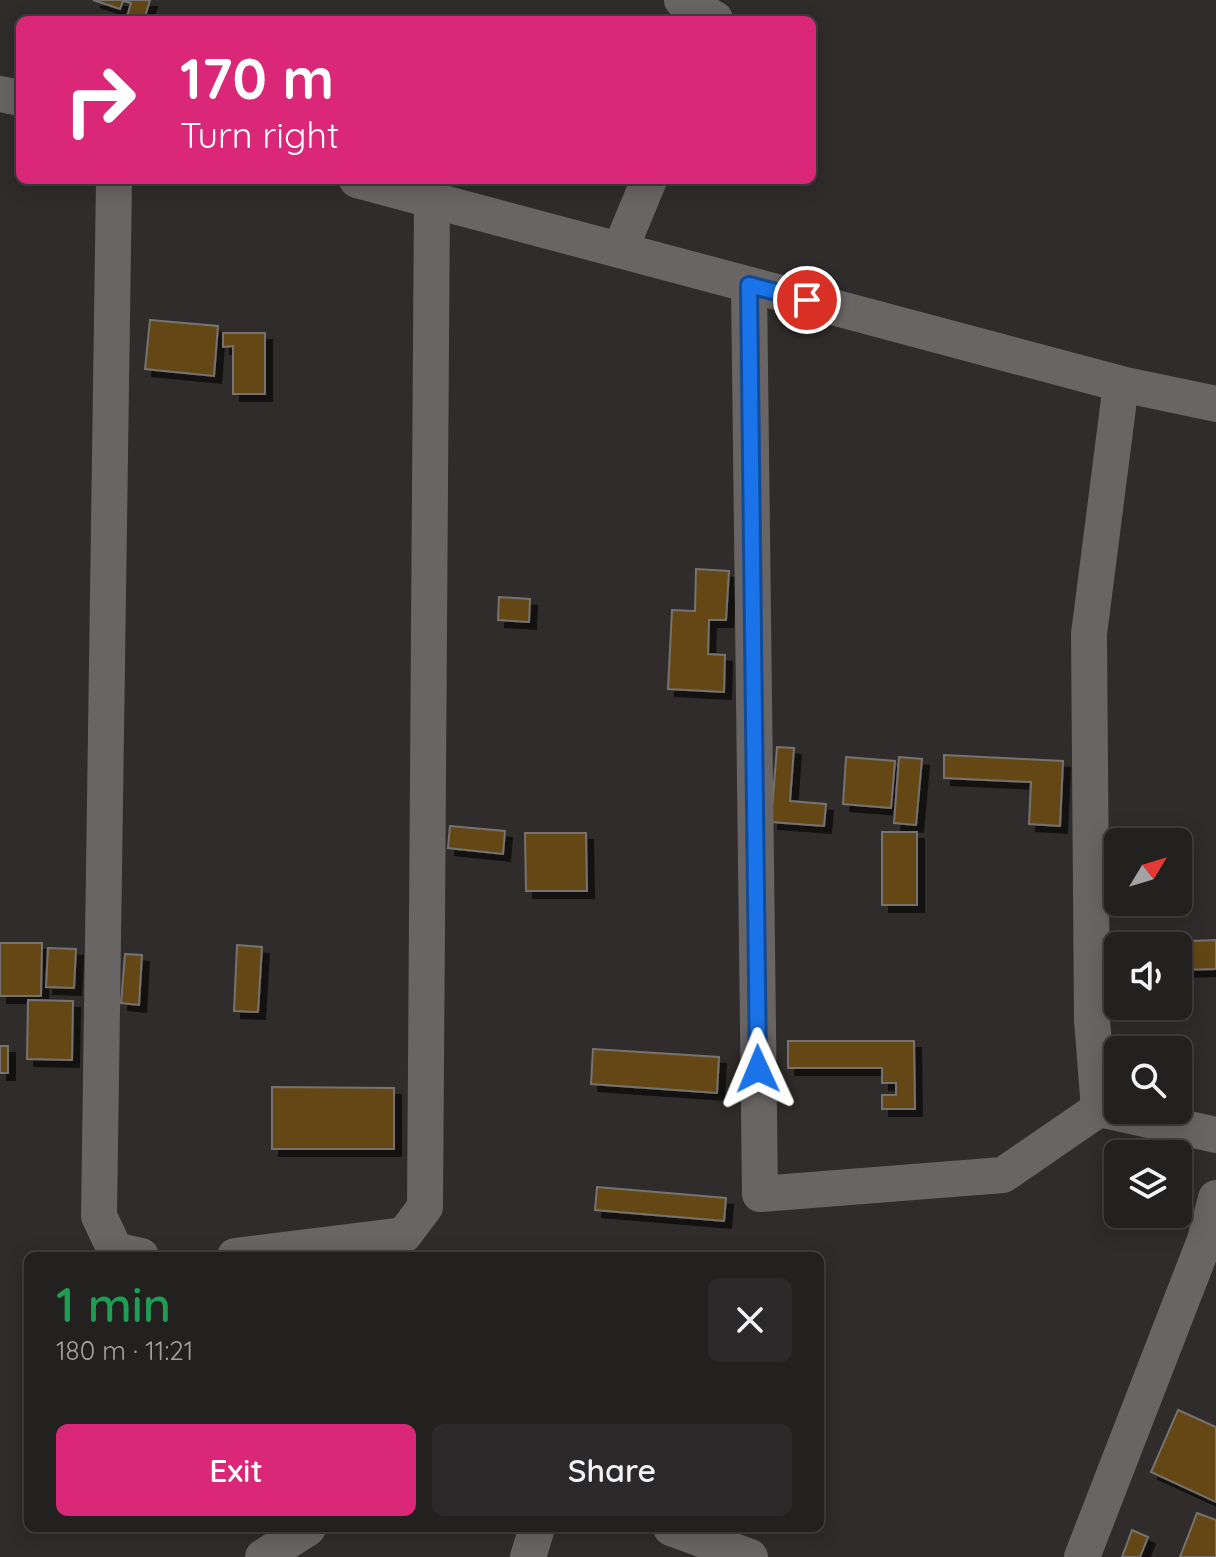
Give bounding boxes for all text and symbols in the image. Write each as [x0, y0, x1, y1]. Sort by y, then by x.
text: 170 m [180, 43, 334, 113]
icon: right [48, 48, 152, 152]
text: Turn right [180, 112, 339, 157]
pin [773, 266, 841, 334]
icon: arrive [785, 278, 829, 322]
north arrow [1104, 828, 1192, 916]
map controls [1104, 828, 1192, 1228]
button: sound [1104, 932, 1192, 1020]
position arrow [716, 1027, 800, 1111]
button: search [1104, 1036, 1192, 1124]
button: layers [1104, 1140, 1192, 1228]
text: 1 min [56, 1274, 171, 1334]
button: close [708, 1278, 792, 1362]
text: 180 m · 11:21 [56, 1334, 193, 1367]
button: Exit [56, 1424, 416, 1516]
button: Share [432, 1424, 792, 1516]

